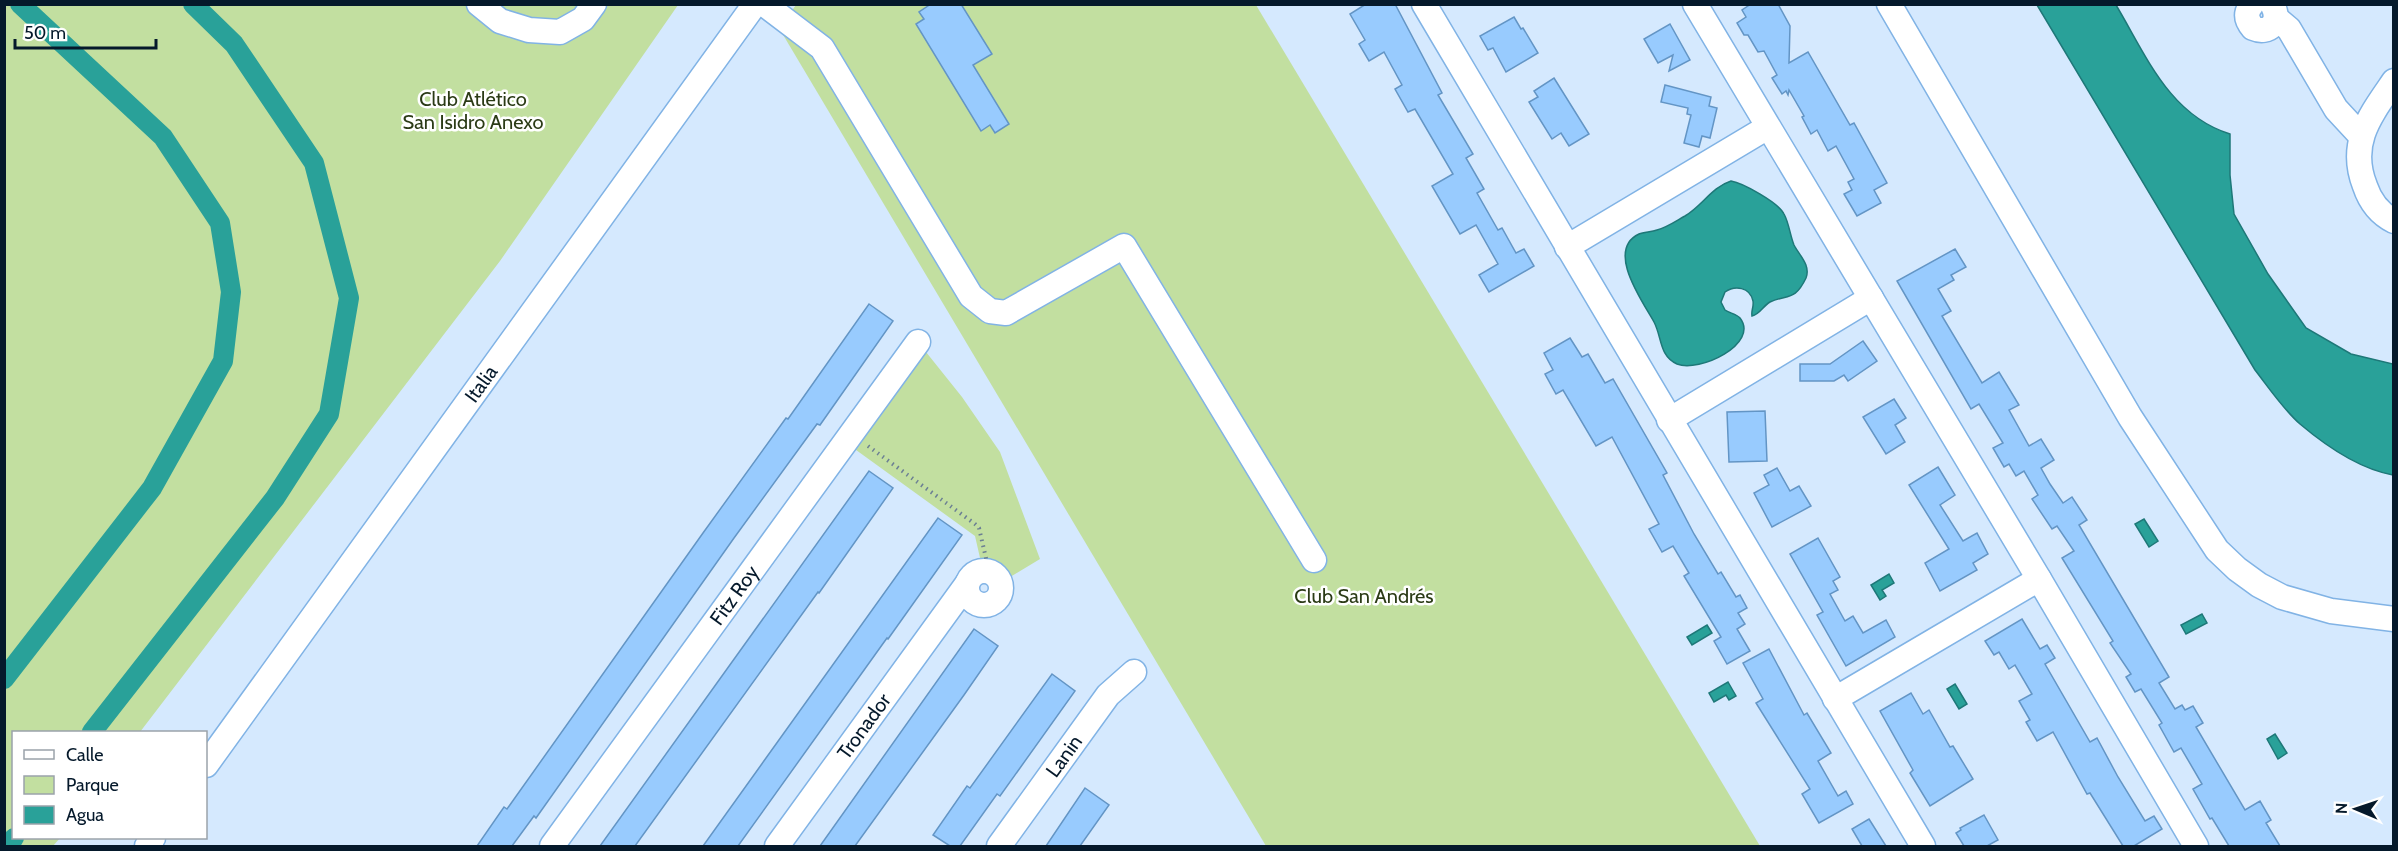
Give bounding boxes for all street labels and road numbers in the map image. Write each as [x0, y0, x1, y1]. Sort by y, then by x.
street label: Italia [460, 360, 503, 407]
street label: Fitz Roy [705, 561, 764, 630]
street label: Tronador [832, 688, 896, 764]
street label: Lanin [1041, 730, 1087, 782]

